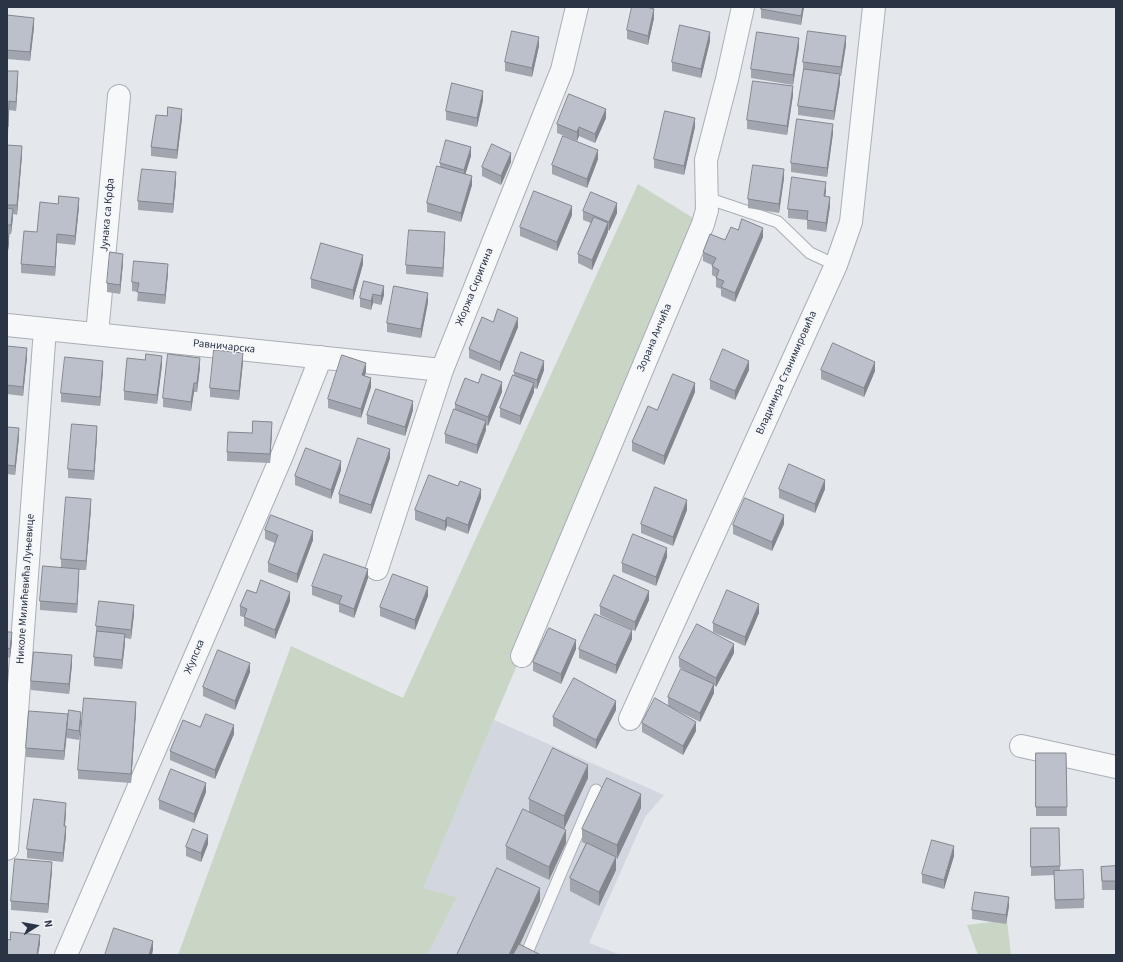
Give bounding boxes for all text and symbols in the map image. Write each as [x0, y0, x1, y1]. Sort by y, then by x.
street label: Јунака са Крфа [98, 178, 118, 252]
street label: Жоржа Скригина [453, 246, 497, 328]
street label: Зорана Анчића [635, 302, 675, 374]
street label: Владимира Станимировића [754, 309, 820, 437]
street label: Равничарска [192, 337, 256, 357]
street label: Николе Милићевића Луњевице [14, 513, 38, 665]
street label: Жупска [182, 638, 208, 676]
north arrow [16, 906, 56, 946]
text: N [40, 919, 56, 929]

